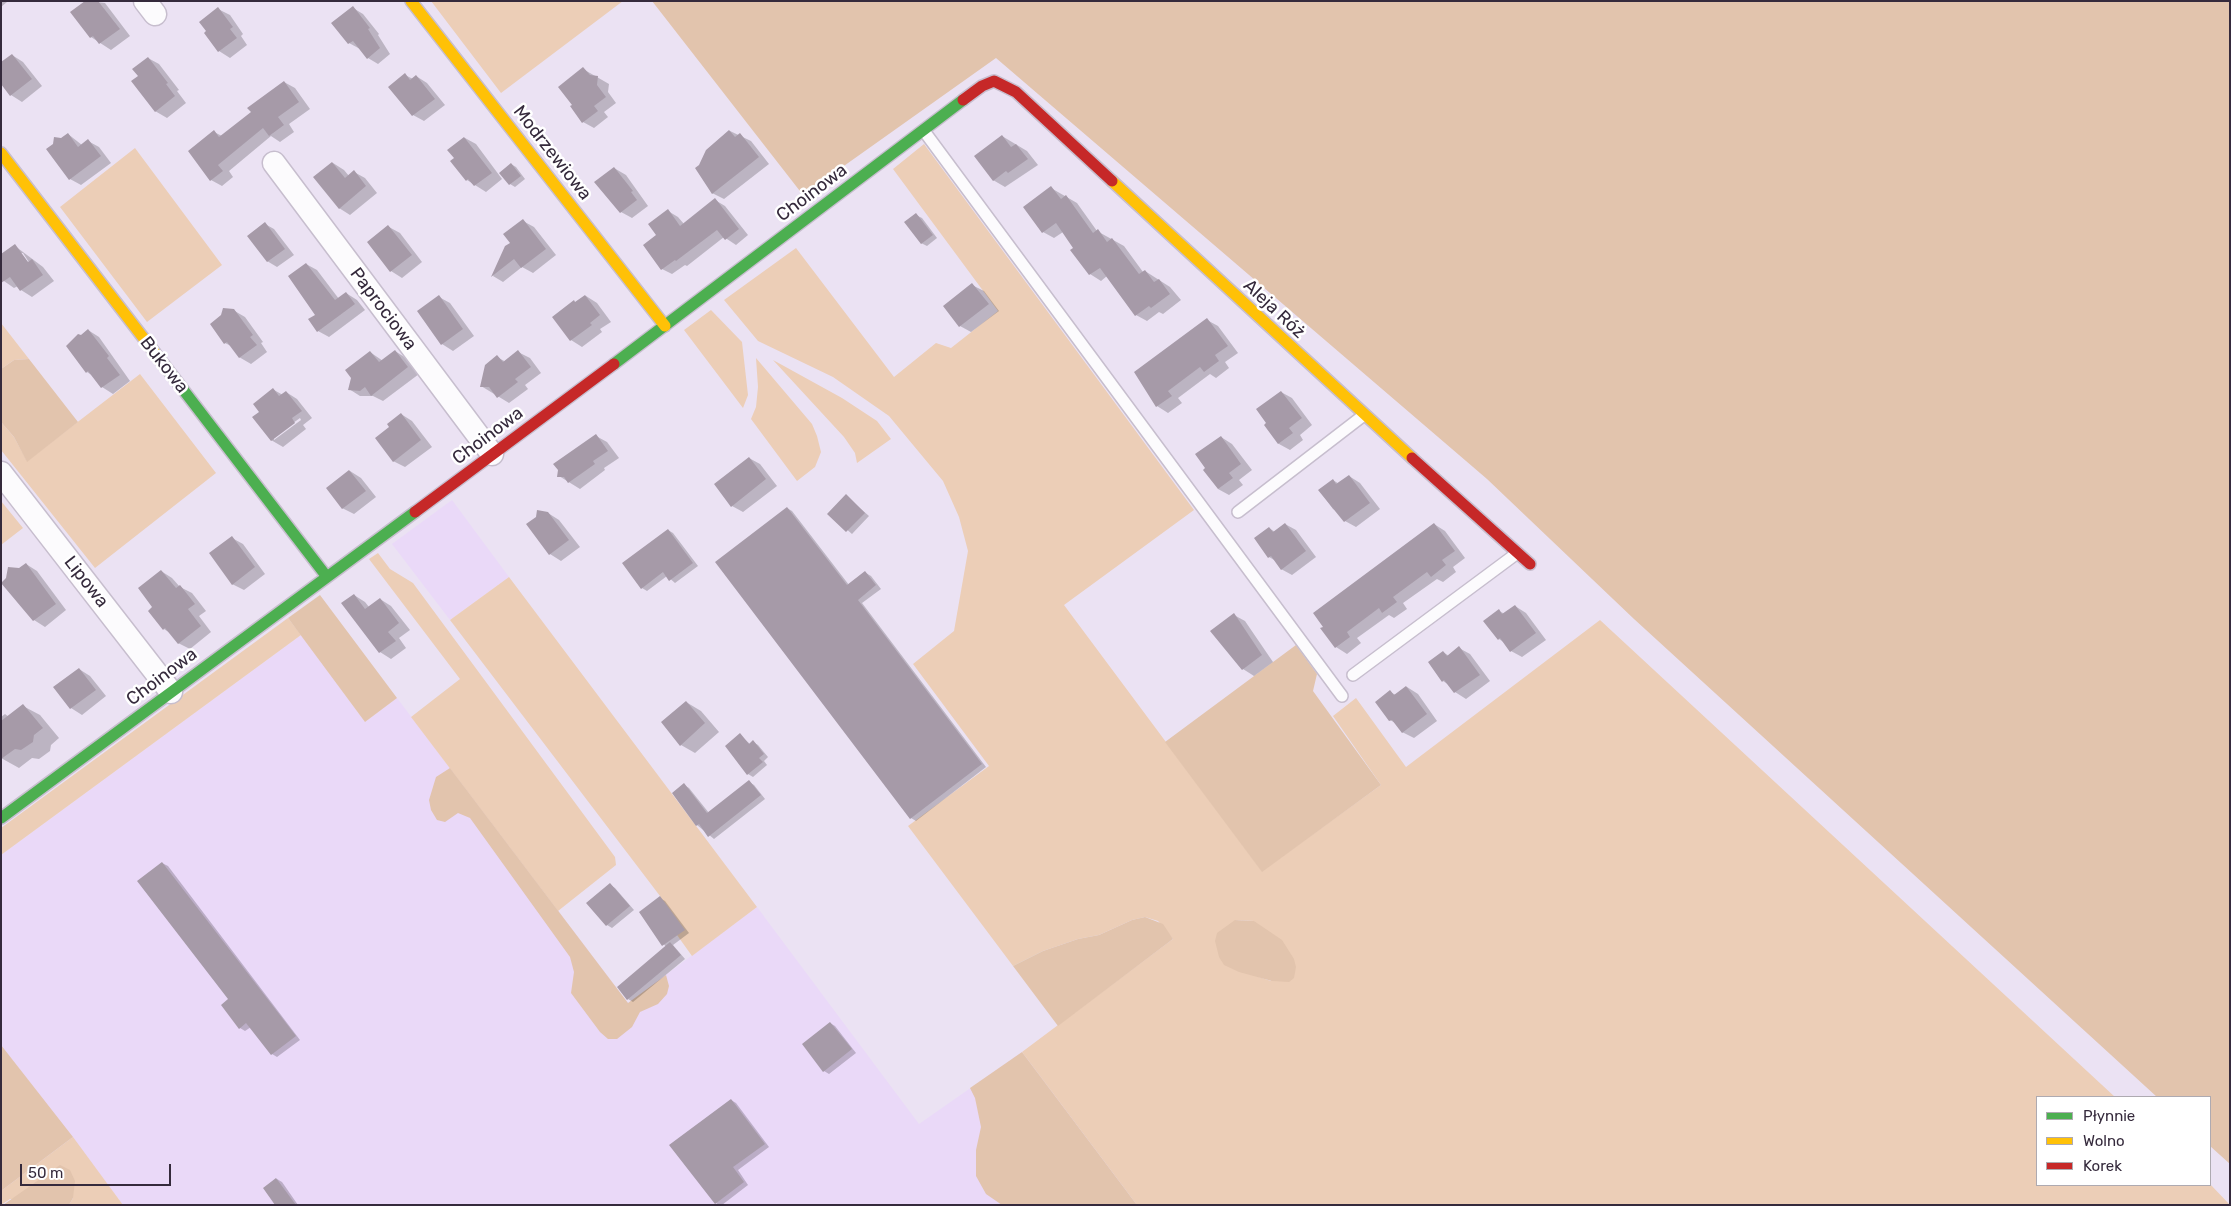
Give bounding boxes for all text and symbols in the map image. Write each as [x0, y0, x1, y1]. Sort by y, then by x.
street label: Modrzewiowa [508, 101, 596, 205]
street label: Choinowa [772, 159, 852, 227]
street label: Paprociowa [345, 264, 421, 354]
street label: Aleja Róż [1239, 275, 1309, 343]
street label: Bukowa [135, 332, 193, 398]
street label: Choinowa [448, 402, 528, 470]
street label: Lipowa [59, 552, 113, 612]
street label: Choinowa [122, 643, 202, 711]
legend [2036, 1096, 2211, 1186]
text: Płynnie [2083, 1107, 2135, 1125]
text: Wolno [2083, 1132, 2125, 1150]
scale bar [22, 1154, 174, 1186]
text: Korek [2083, 1157, 2122, 1175]
text: 50 m [28, 1164, 63, 1182]

